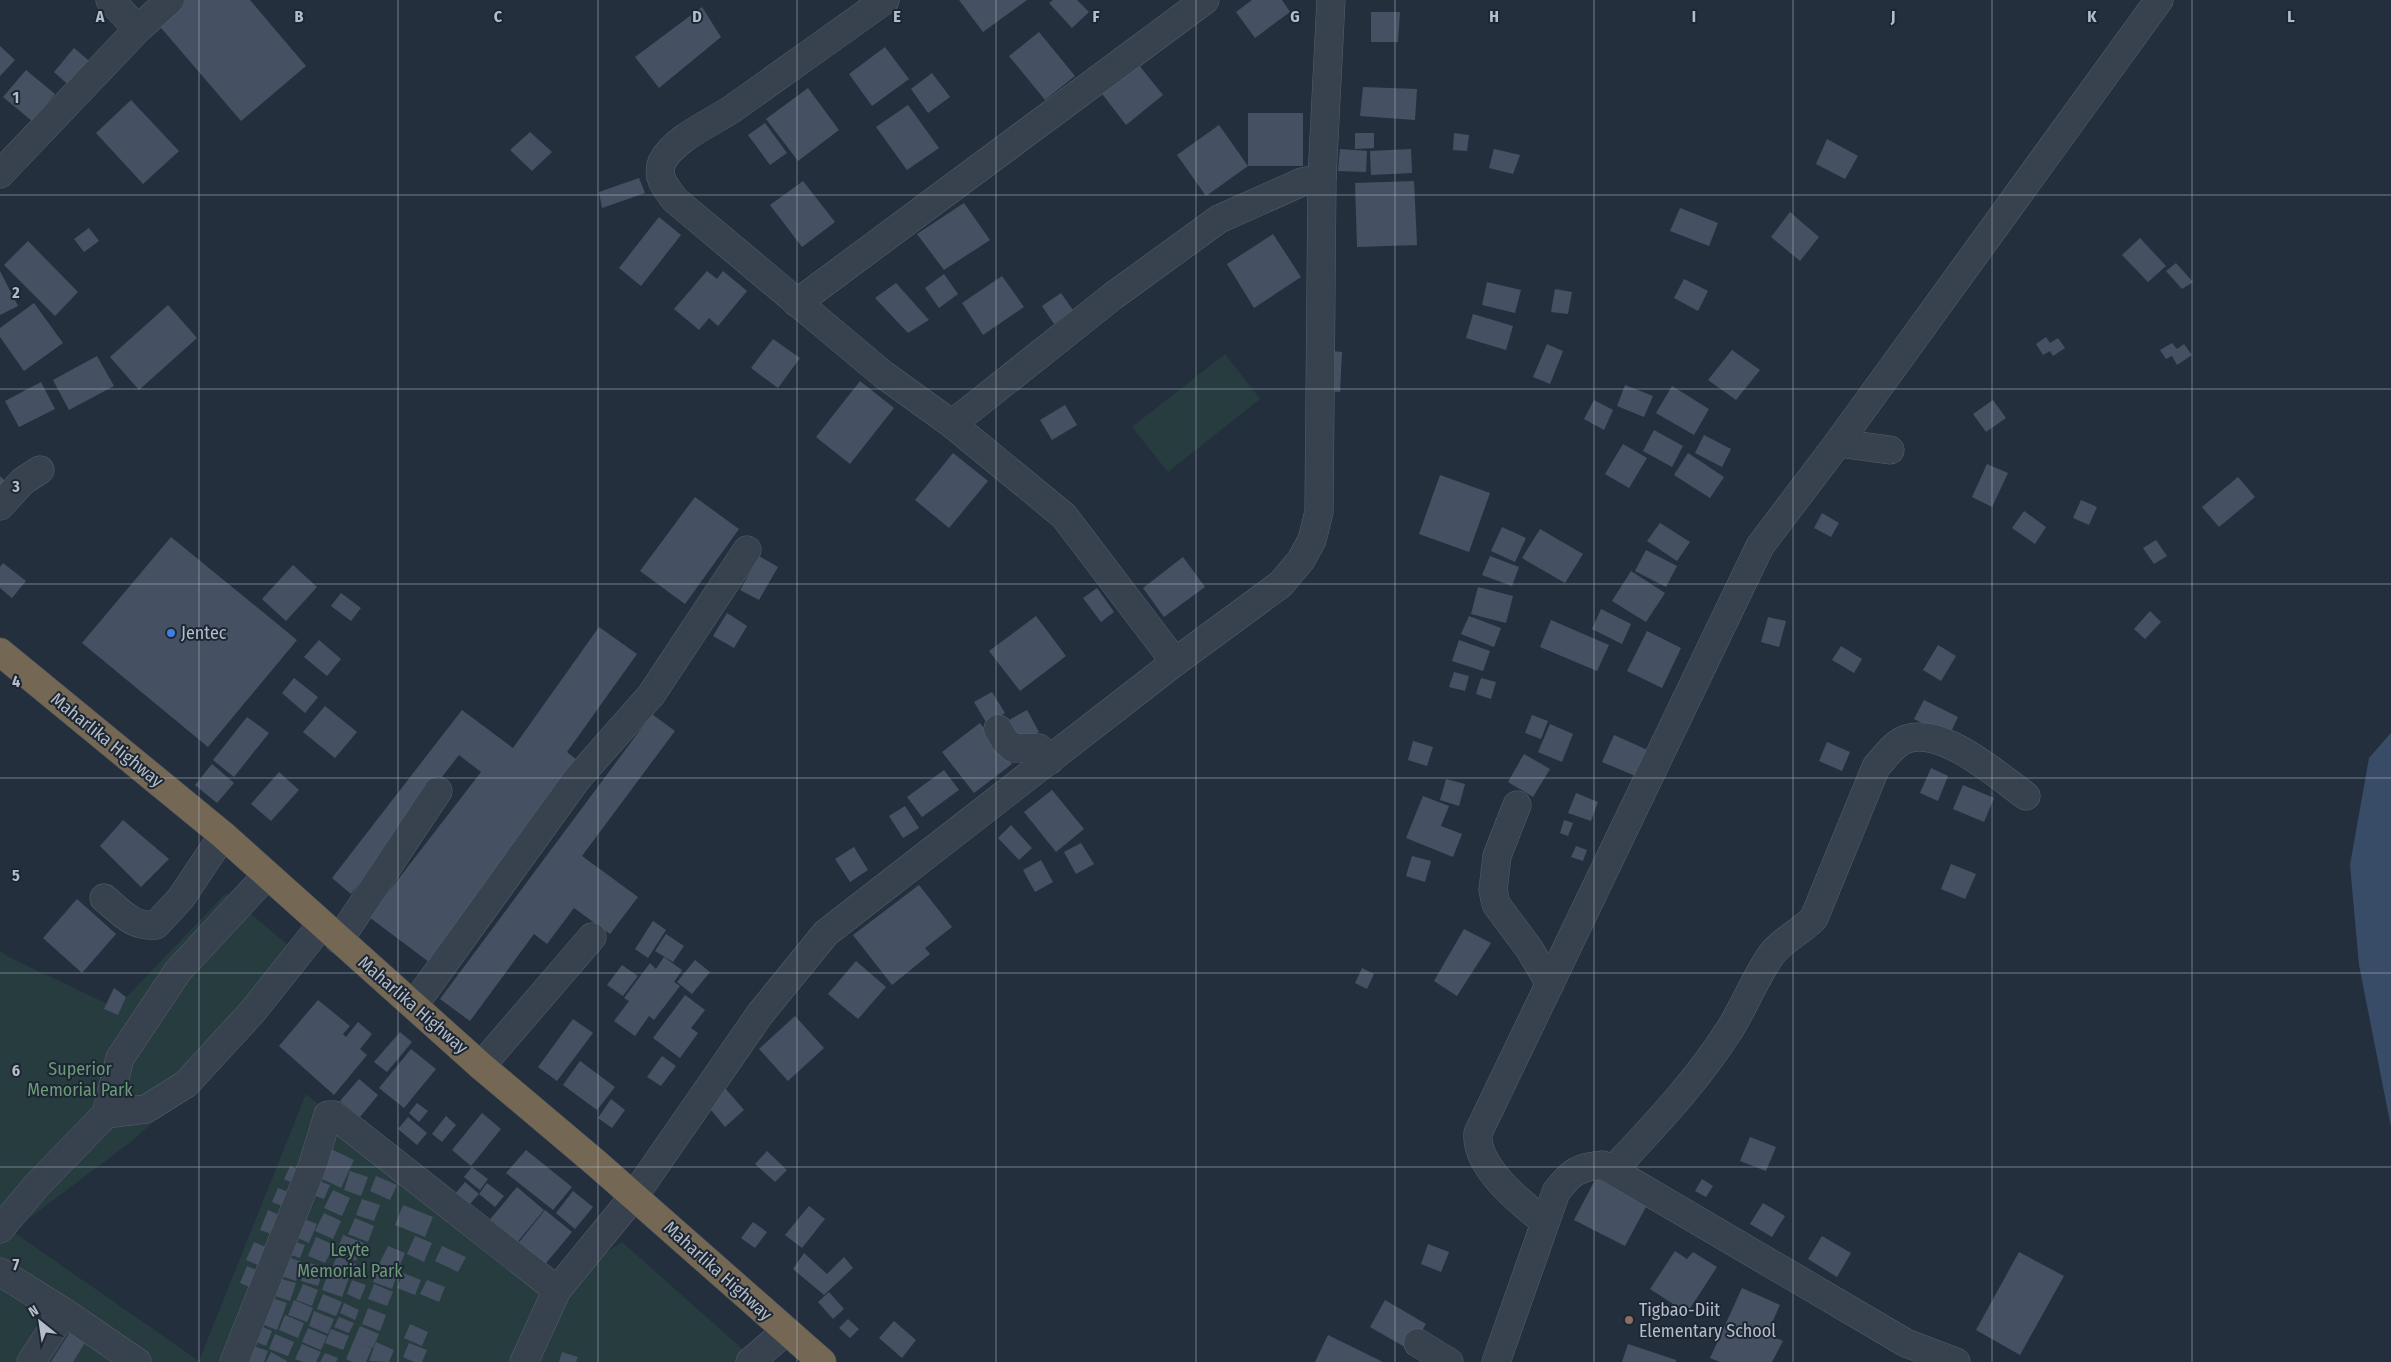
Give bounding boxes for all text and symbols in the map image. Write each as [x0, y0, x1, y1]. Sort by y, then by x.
text: A [95, 7, 105, 26]
text: B [295, 7, 304, 26]
text: C [494, 7, 503, 26]
text: D [692, 7, 702, 26]
text: E [893, 7, 901, 26]
text: F [1092, 7, 1100, 26]
text: G [1290, 7, 1300, 26]
text: H [1489, 7, 1499, 26]
text: I [1692, 7, 1696, 26]
text: J [1890, 7, 1895, 26]
text: K [2087, 7, 2097, 26]
text: L [2287, 7, 2295, 26]
text: 1 [13, 88, 19, 107]
text: 2 [11, 283, 20, 302]
text: 3 [11, 477, 20, 496]
place label: Jentec [181, 622, 227, 644]
marker: Jentec [165, 627, 177, 639]
text: 4 [12, 672, 20, 691]
street label: Maharlika Highway [46, 688, 168, 792]
text: 5 [12, 866, 20, 885]
street label: Maharlika Highway [354, 951, 472, 1059]
park label: Superior Memorial Park [27, 1058, 133, 1101]
text: 6 [12, 1061, 20, 1080]
street label: Maharlika Highway [659, 1217, 777, 1325]
park label: Leyte Memorial Park [297, 1239, 403, 1282]
text: 7 [13, 1255, 20, 1274]
north arrow [15, 1297, 65, 1347]
place label: Tigbao-Diit Elementary School [1639, 1299, 1776, 1342]
text: N [26, 1302, 42, 1321]
marker: Tigbao-Diit Elementary School [1623, 1314, 1635, 1326]

